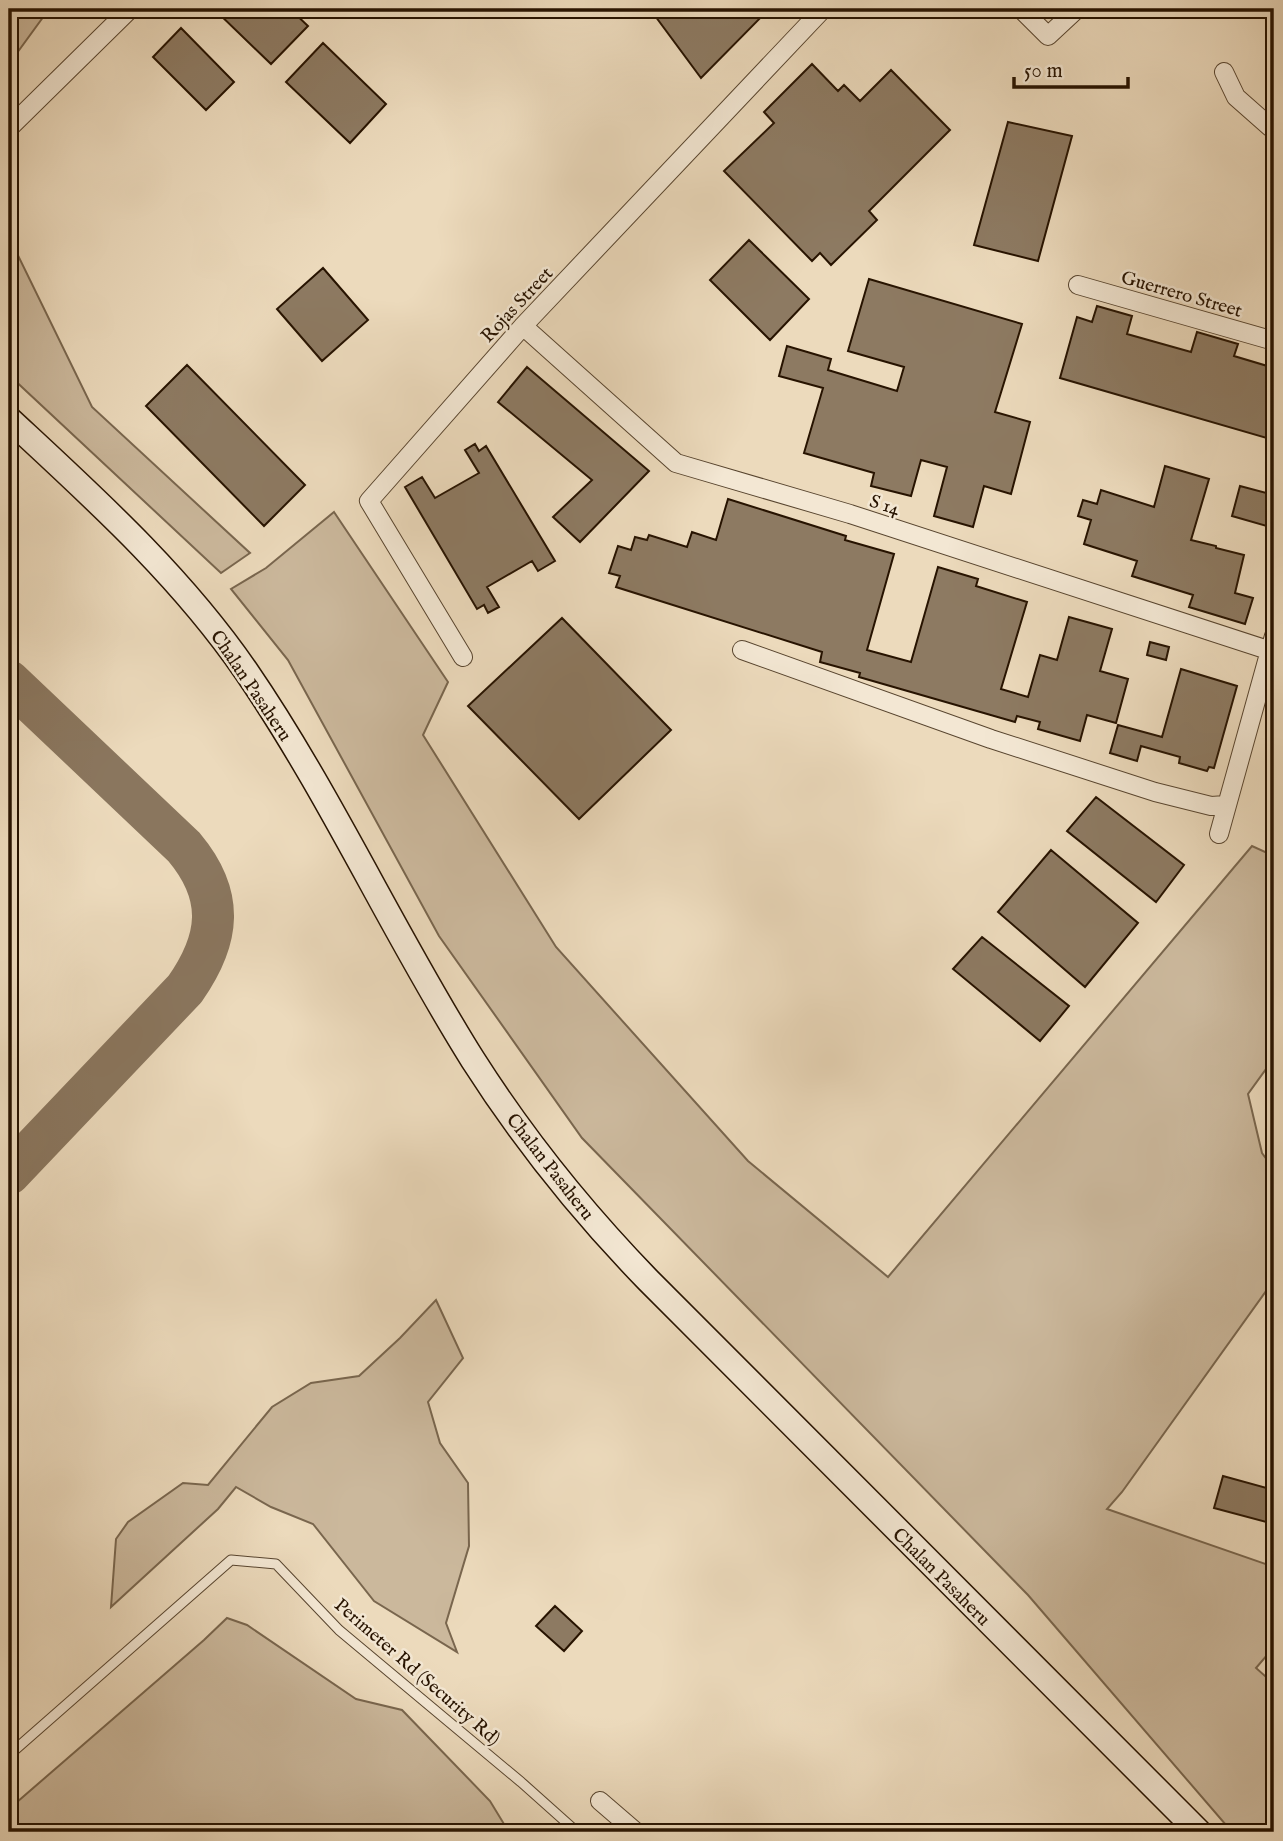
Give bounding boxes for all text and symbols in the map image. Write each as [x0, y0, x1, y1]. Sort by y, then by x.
scale bar [1014, 46, 1127, 90]
text: 50 m [1024, 58, 1063, 85]
street label: Rojas Street [476, 262, 559, 348]
street label: Guerrero Street [1118, 266, 1245, 324]
street label: S 14 [866, 490, 903, 522]
street label: Chalan Pasaheru [204, 626, 296, 746]
street label: Chalan Pasaheru [500, 1109, 599, 1226]
street label: Chalan Pasaheru [886, 1523, 995, 1632]
street label: Perimeter Rd (Security Rd) [329, 1594, 505, 1751]

